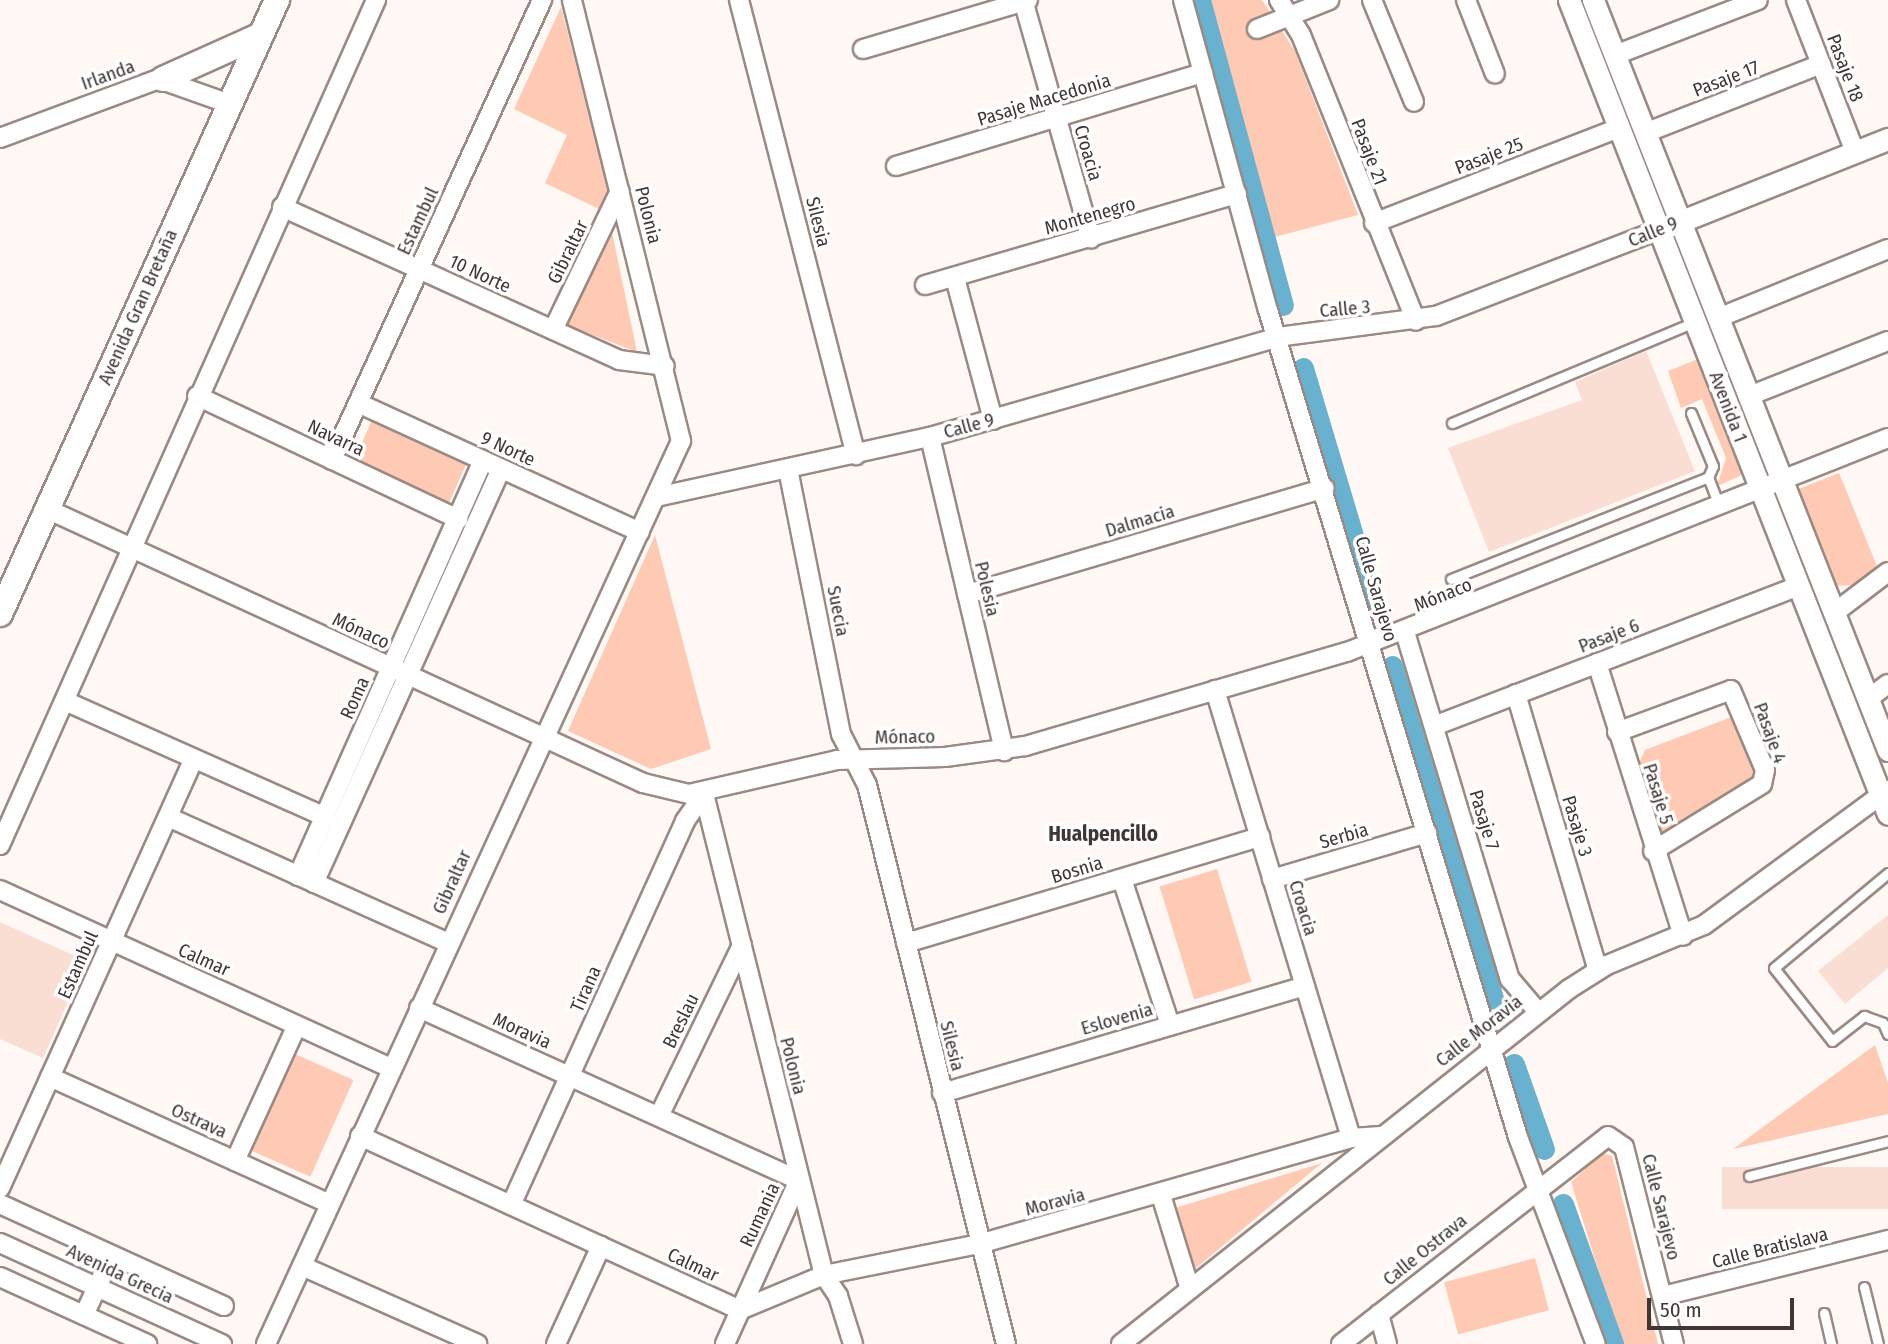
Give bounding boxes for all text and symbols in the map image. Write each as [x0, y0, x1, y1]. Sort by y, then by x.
street label: Pasaje 18 [1822, 31, 1868, 105]
street label: Irlanda [78, 55, 138, 95]
street label: Pasaje 17 [1690, 56, 1762, 102]
street label: Pasaje Macedonia [975, 69, 1113, 131]
street label: Pasaje 21 [1346, 116, 1392, 188]
street label: Croacia [1069, 123, 1107, 183]
street label: Pasaje 25 [1452, 133, 1526, 179]
street label: Estambul [392, 184, 444, 258]
street label: Polonia [630, 184, 666, 246]
street label: Montenegro [1042, 192, 1138, 240]
street label: Silesia [801, 195, 835, 249]
street label: Calle 9 [1625, 212, 1681, 252]
street label: Gibraltar [543, 216, 593, 288]
street label: Avenida Gran Bretaña [93, 226, 183, 388]
street label: 10 Norte [446, 250, 514, 298]
street label: Calle 3 [1319, 295, 1371, 323]
street label: Avenida 1 [1704, 368, 1752, 446]
street label: Calle 9 [941, 408, 997, 444]
street label: Navarra [304, 415, 368, 461]
street label: 9 Norte [477, 427, 539, 471]
street label: Dalmacia [1103, 500, 1177, 542]
street label: Calle Sarajevo [1350, 534, 1402, 644]
street label: Polesia [970, 559, 1004, 619]
street label: Mónaco [1411, 573, 1475, 617]
street label: Suecia [822, 584, 854, 638]
street label: Mónaco [329, 608, 393, 654]
street label: Pasaje 6 [1575, 614, 1643, 658]
street label: Roma [336, 673, 374, 723]
street label: Pasaje 4 [1749, 699, 1791, 767]
street label: Mónaco [875, 725, 935, 749]
street label: Pasaje 5 [1638, 761, 1678, 827]
street label: Pasaje 7 [1464, 787, 1504, 853]
street label: Pasaje 3 [1557, 793, 1597, 859]
street label: Serbia [1317, 818, 1371, 854]
district label: Hualpencillo [1048, 821, 1158, 847]
street label: Gibraltar [428, 846, 476, 918]
street label: Bosnia [1049, 851, 1105, 889]
street label: Croacia [1284, 877, 1322, 939]
street label: Estambul [53, 927, 103, 1003]
street label: Calmar [175, 939, 233, 981]
street label: Tirana [566, 962, 606, 1016]
street label: Breslau [658, 990, 704, 1052]
street label: Calle Moravia [1431, 990, 1527, 1072]
street label: Eslovenia [1078, 998, 1156, 1040]
street label: Moravia [489, 1008, 555, 1054]
street label: Silesia [935, 1019, 969, 1073]
street label: Polonia [775, 1035, 811, 1097]
street label: Ostrava [167, 1099, 231, 1143]
street label: Calle Sarajevo [1637, 1151, 1685, 1263]
street label: Rumania [735, 1179, 785, 1251]
street label: Moravia [1023, 1183, 1087, 1221]
street label: Calle Ostrava [1379, 1209, 1471, 1291]
street label: Calle Bratislava [1710, 1223, 1830, 1273]
street label: Avenida Grecia [63, 1239, 177, 1309]
street label: Calmar [664, 1243, 722, 1287]
scale bar [1650, 1284, 1797, 1328]
text: 50 m [1660, 1297, 1702, 1323]

